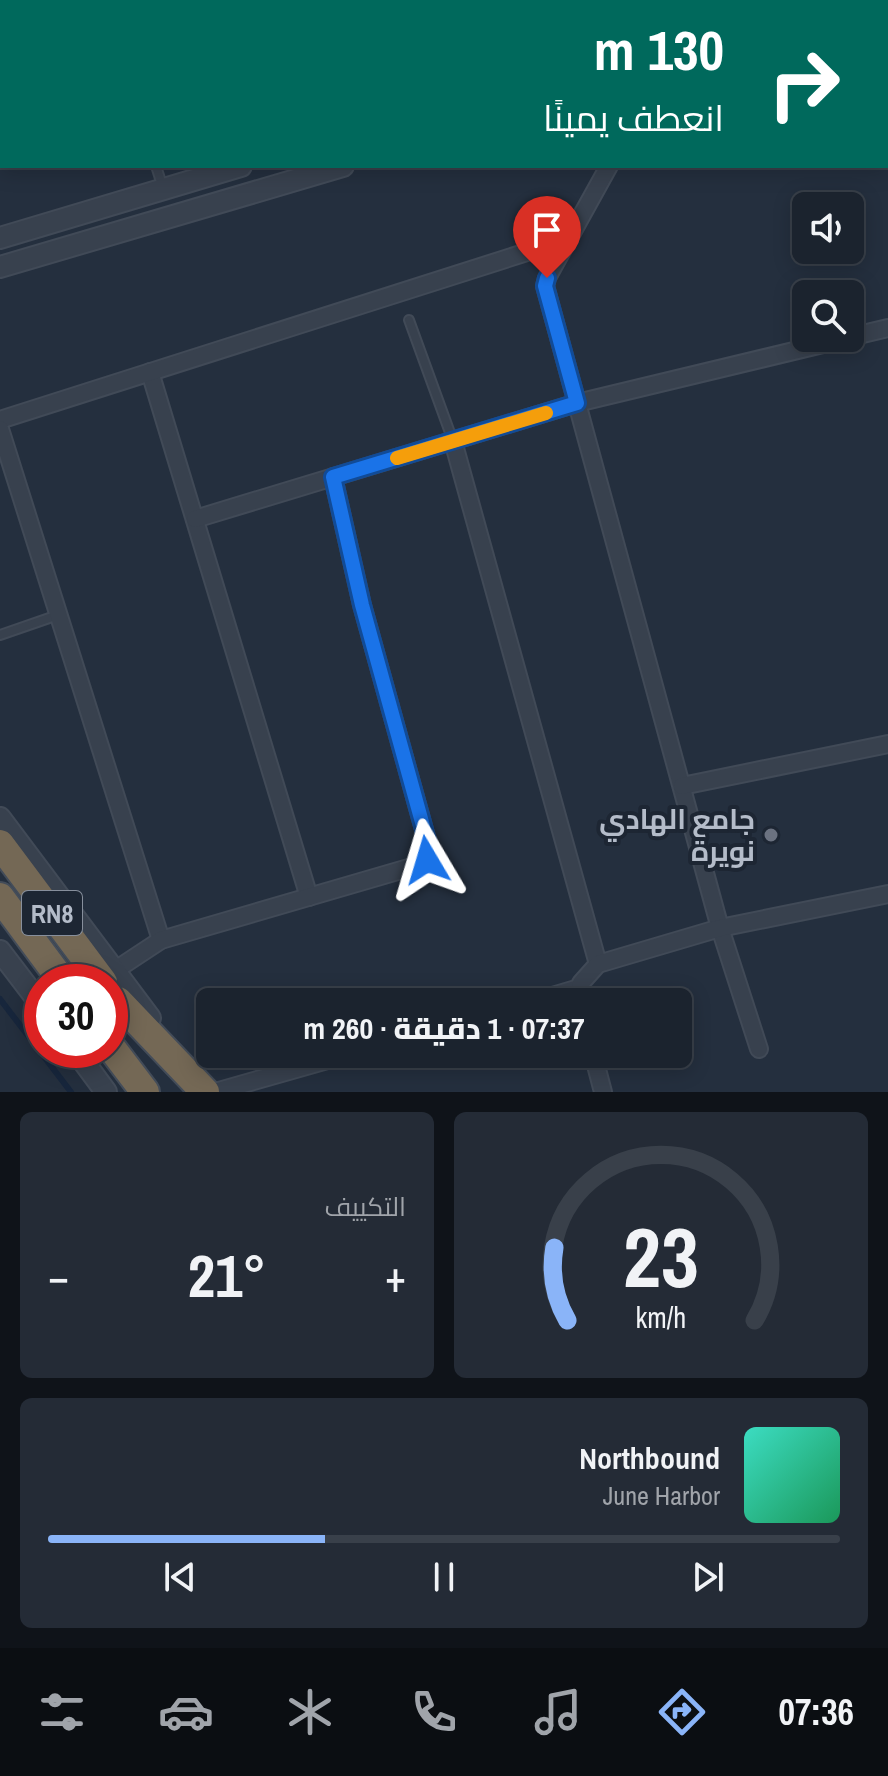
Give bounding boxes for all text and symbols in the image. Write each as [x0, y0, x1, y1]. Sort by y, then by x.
text: 130 m [594, 12, 724, 87]
icon: right [752, 32, 856, 136]
text: انعطف يمينًا [543, 94, 724, 142]
map controls [792, 192, 864, 352]
button: sound [792, 192, 864, 264]
pin [513, 196, 581, 278]
icon: arrive [525, 208, 569, 252]
button: search [792, 280, 864, 352]
place label: جامع الهادي نويرة [599, 800, 755, 870]
position arrow [385, 818, 469, 902]
marker: جامع الهادي نويرة [762, 826, 780, 844]
road number: RN8 [22, 891, 82, 935]
speed limit sign: 30 [24, 964, 128, 1068]
text: 07:37 · 1 دقيقة · 260 m [303, 1008, 585, 1048]
text: التكييف [324, 1189, 406, 1224]
text: 23 [623, 1201, 699, 1313]
text: 21° [188, 1235, 266, 1316]
text: − [48, 1246, 69, 1306]
text: + [385, 1246, 406, 1306]
text: km/h [636, 1298, 686, 1337]
text: Northbound [579, 1438, 720, 1478]
text: June Harbor [603, 1478, 720, 1513]
icon: previous [158, 1555, 202, 1599]
icon: pause [422, 1555, 466, 1599]
icon: next [686, 1555, 730, 1599]
icon: filters [34, 1684, 90, 1740]
icon: car [158, 1684, 214, 1740]
icon: climate [282, 1684, 338, 1740]
icon: phone [406, 1684, 462, 1740]
icon: music [530, 1684, 586, 1740]
icon: directions [654, 1684, 710, 1740]
text: 07:36 [778, 1688, 854, 1736]

